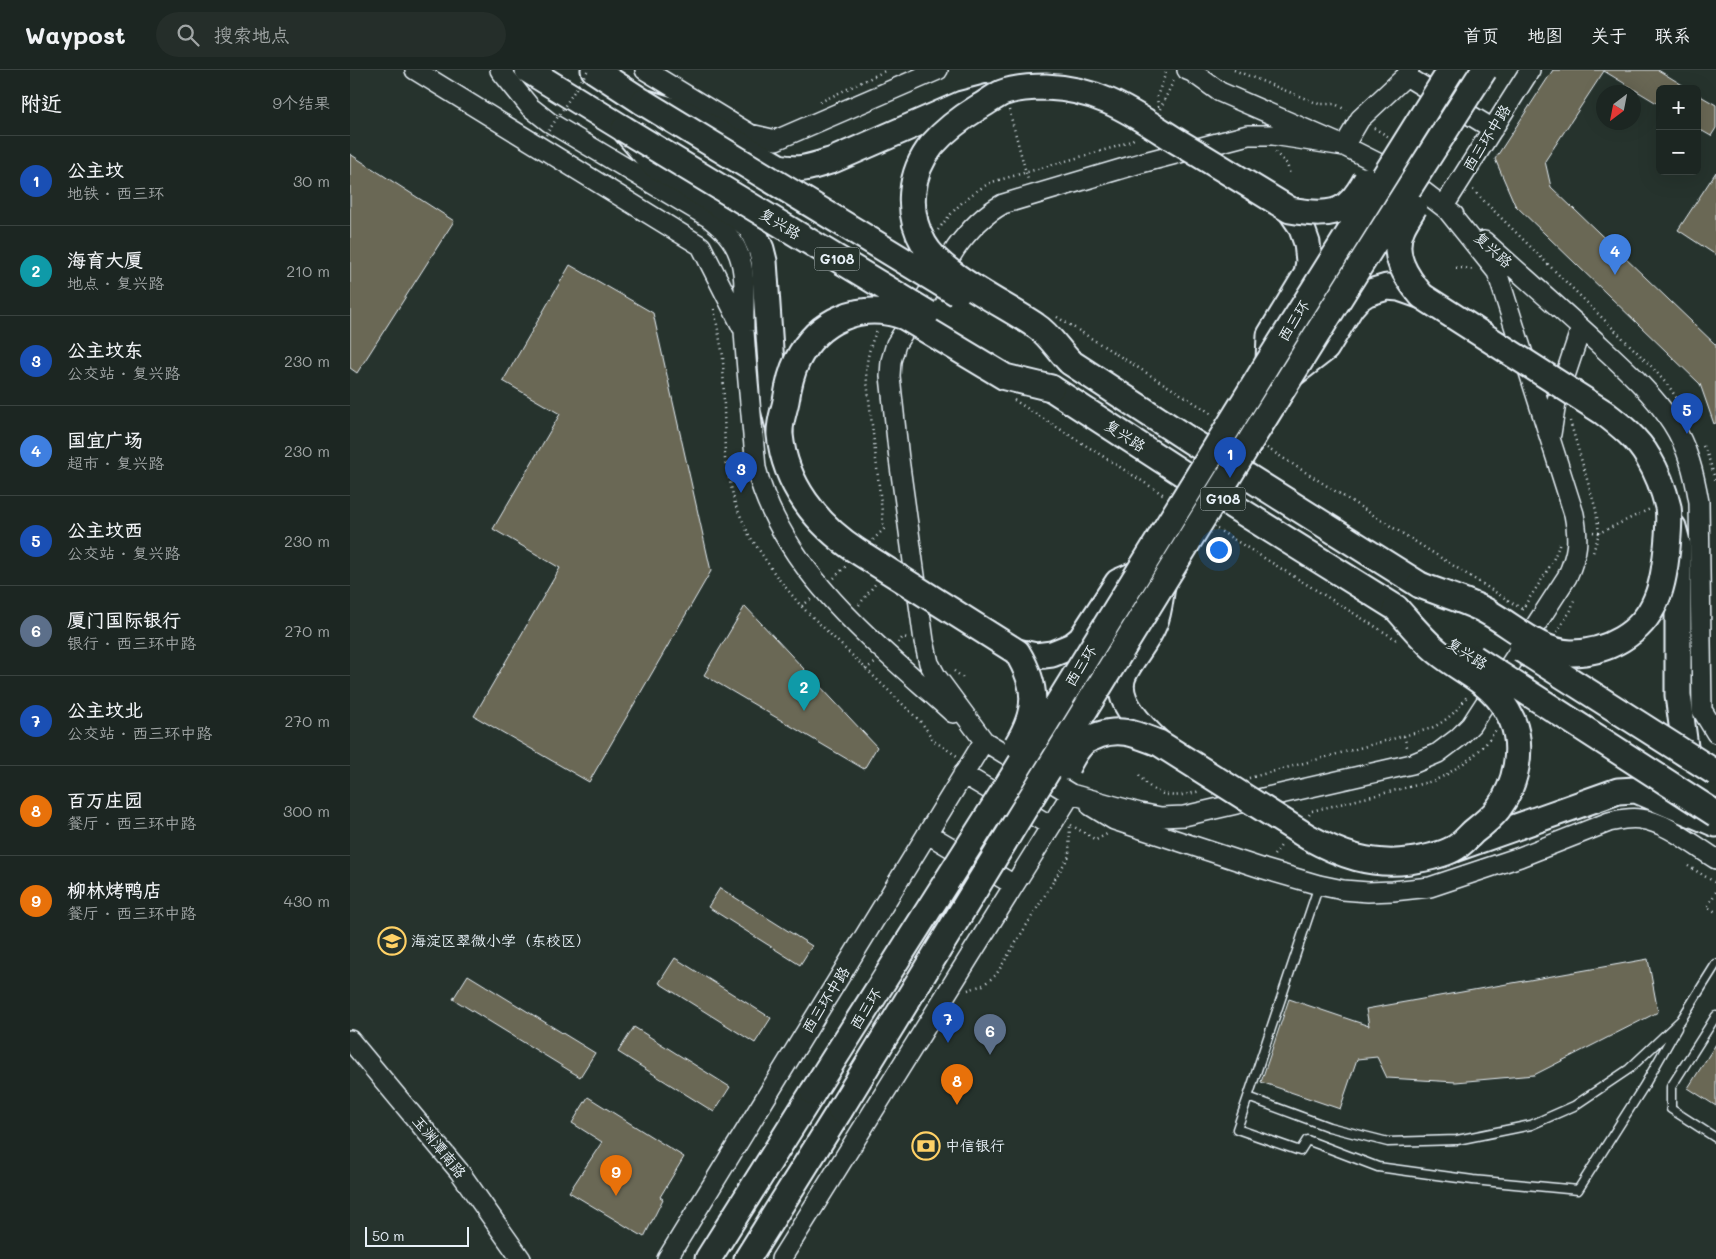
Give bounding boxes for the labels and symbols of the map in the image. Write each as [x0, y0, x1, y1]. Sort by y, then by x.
north arrow [1596, 85, 1641, 130]
street label: 西三环中路 [1458, 100, 1515, 175]
street label: 复兴路 [756, 203, 805, 243]
street label: 复兴路 [1470, 227, 1517, 272]
pin: 4 [1599, 234, 1631, 275]
road number: G108 [814, 248, 860, 270]
street label: 西三环 [1273, 296, 1314, 345]
pin: 5 [1671, 393, 1703, 434]
street label: 复兴路 [1101, 415, 1150, 456]
pin: 1 [1214, 437, 1246, 478]
pin: 3 [725, 452, 757, 493]
road number: G108 [1200, 488, 1246, 510]
your location [1206, 537, 1232, 563]
street label: 复兴路 [1443, 633, 1492, 674]
street label: 西三环 [1060, 641, 1101, 690]
pin: 2 [788, 670, 820, 711]
school or university icon: 海淀区翠微小学（东校区） [377, 926, 407, 956]
place label: 海淀区翠微小学（东校区） [411, 930, 591, 950]
street label: 西三环中路 [797, 962, 854, 1037]
street label: 西三环 [845, 984, 886, 1033]
pin: 7 [932, 1002, 964, 1043]
pin: 6 [974, 1014, 1006, 1055]
pin: 8 [941, 1064, 973, 1105]
street label: 玉渊潭南路 [408, 1111, 471, 1182]
bank icon: 中信银行 [911, 1131, 941, 1161]
place label: 中信银行 [945, 1135, 1005, 1155]
pin: 9 [600, 1155, 632, 1196]
scale bar [365, 1224, 469, 1247]

